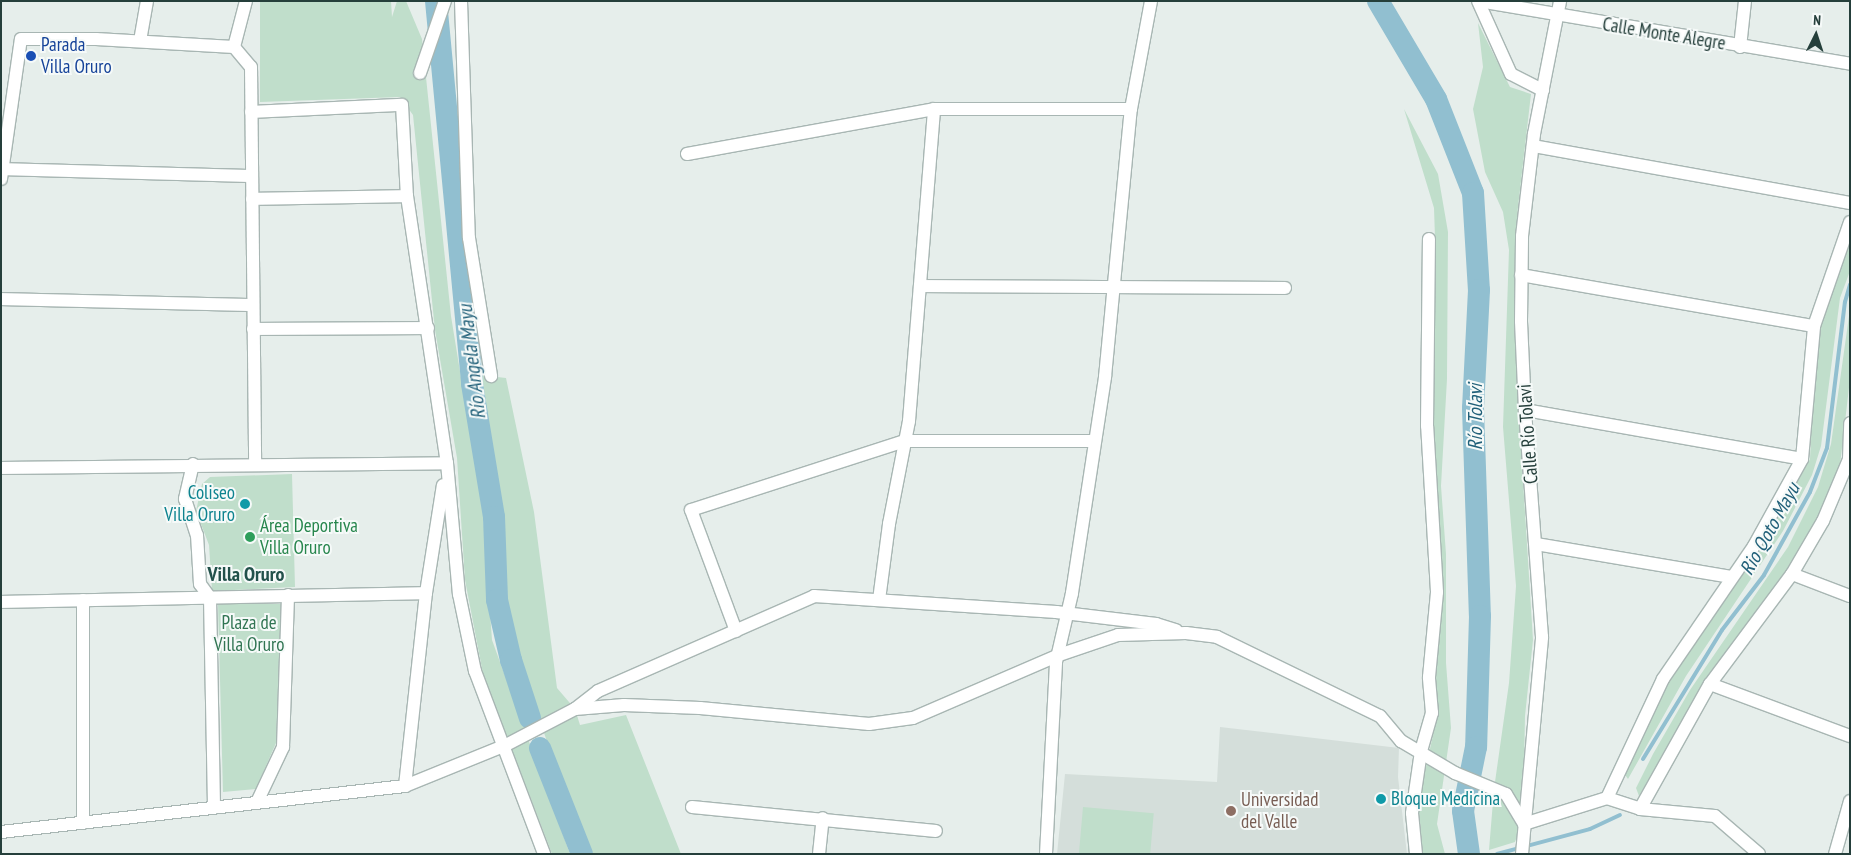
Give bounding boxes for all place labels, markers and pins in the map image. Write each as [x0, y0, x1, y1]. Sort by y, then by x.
place label: Parada Villa Oruro [41, 34, 112, 78]
marker: Parada Villa Oruro [25, 50, 37, 62]
place label: Coliseo Villa Oruro [164, 482, 235, 526]
marker: Coliseo Villa Oruro [239, 498, 251, 510]
place label: Área Deportiva Villa Oruro [260, 515, 358, 559]
marker: Área Deportiva Villa Oruro [244, 531, 256, 543]
place label: Bloque Medicina [1391, 788, 1500, 810]
place label: Universidad del Valle [1241, 789, 1318, 833]
marker: Bloque Medicina [1375, 793, 1387, 805]
marker: Universidad del Valle [1225, 805, 1237, 817]

